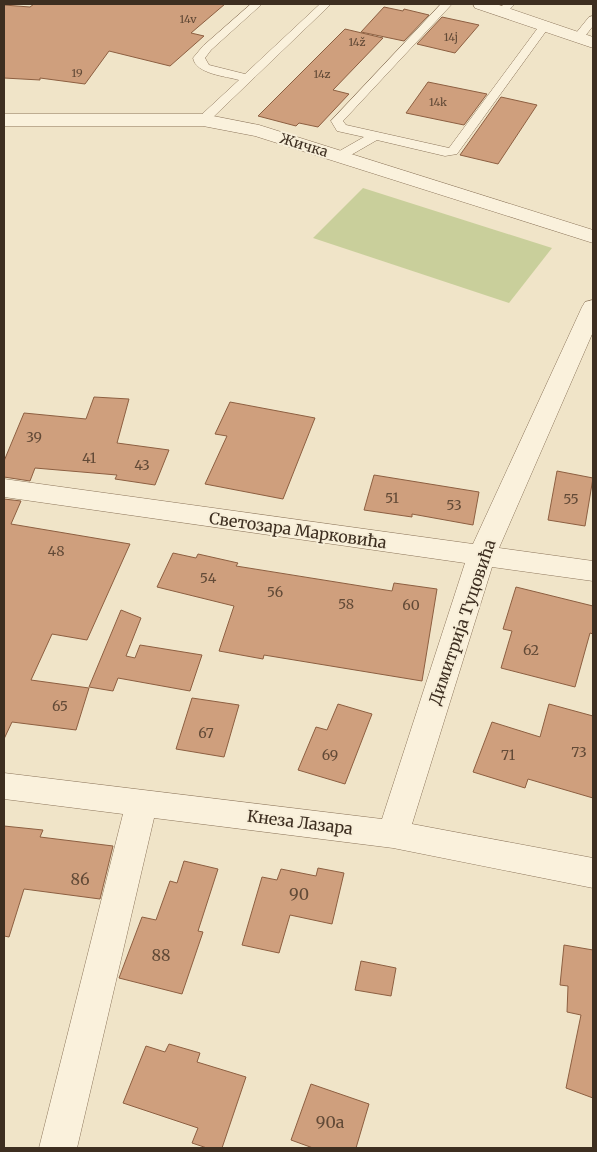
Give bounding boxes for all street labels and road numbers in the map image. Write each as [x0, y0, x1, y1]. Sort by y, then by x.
street label: Жичка [278, 129, 331, 161]
street label: Светозара Марковића [208, 508, 388, 552]
street label: Димитрија Туцовића [424, 536, 500, 707]
street label: Кнеза Лазара [246, 806, 354, 838]

